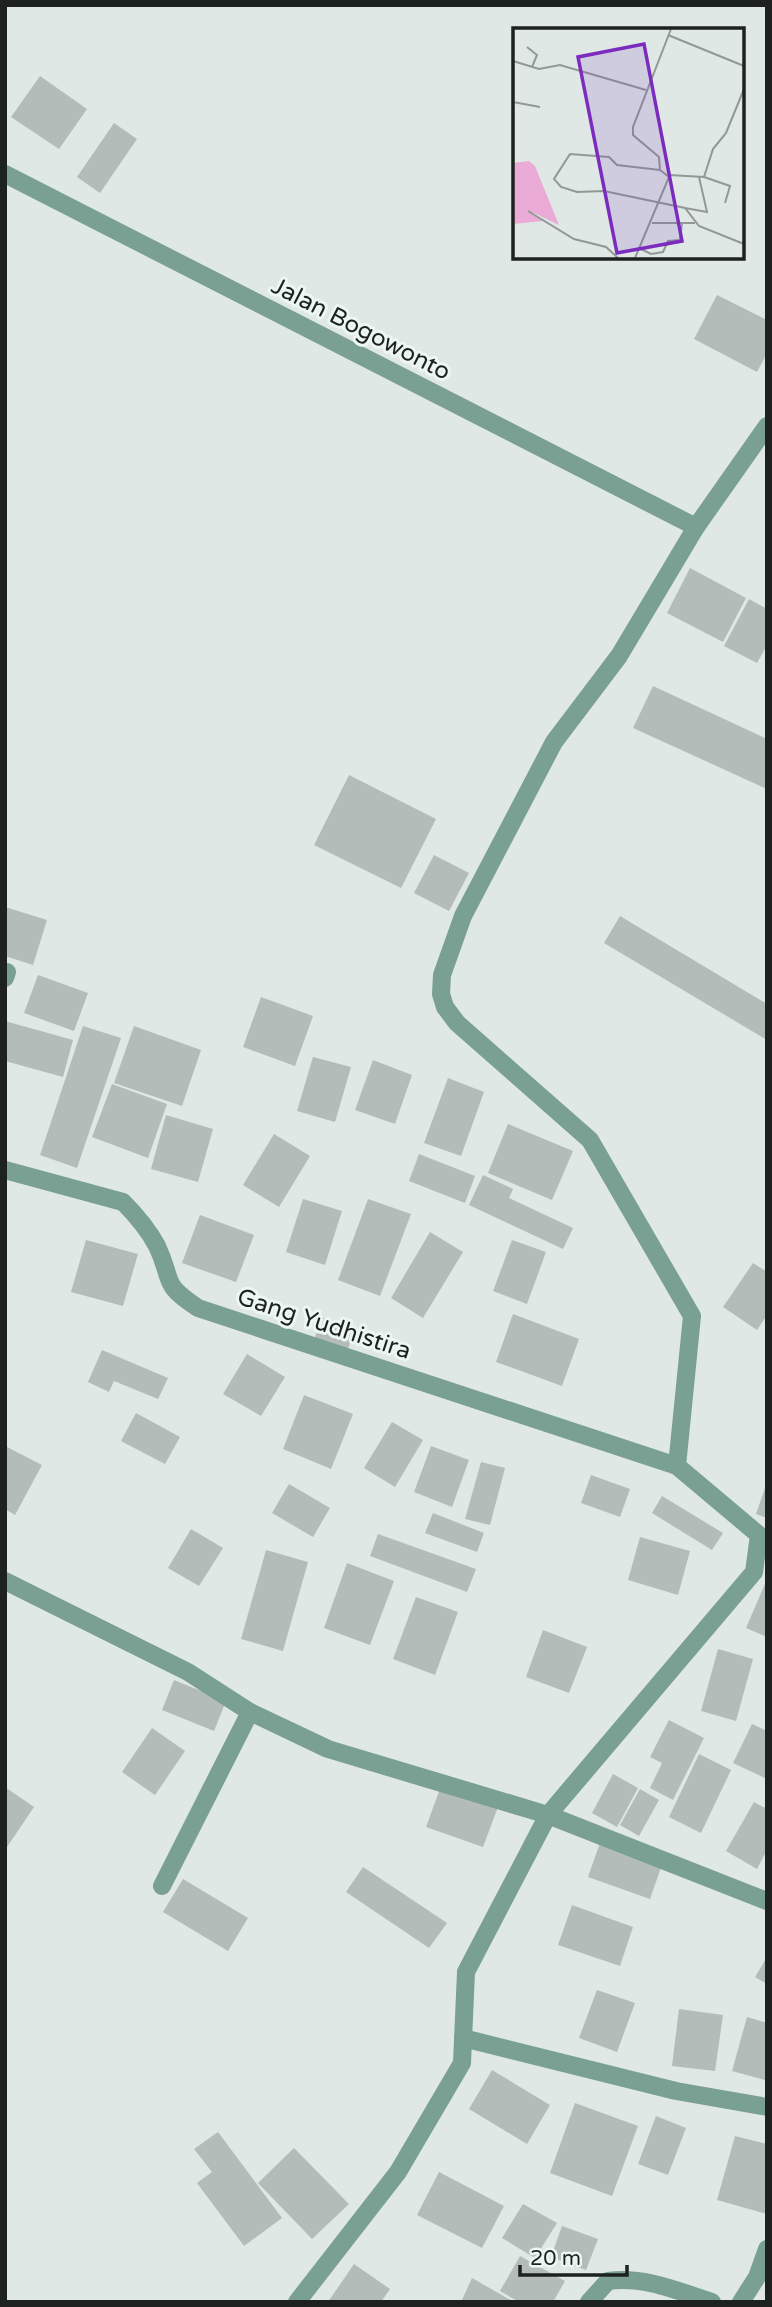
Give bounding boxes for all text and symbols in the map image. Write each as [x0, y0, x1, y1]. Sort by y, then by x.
inset map [513, 28, 744, 259]
street label: Jalan Bogowonto [267, 271, 455, 387]
street label: Gang Yudhistira [233, 1282, 415, 1366]
scale bar [520, 2234, 627, 2278]
text: 20 m [530, 2246, 581, 2271]

